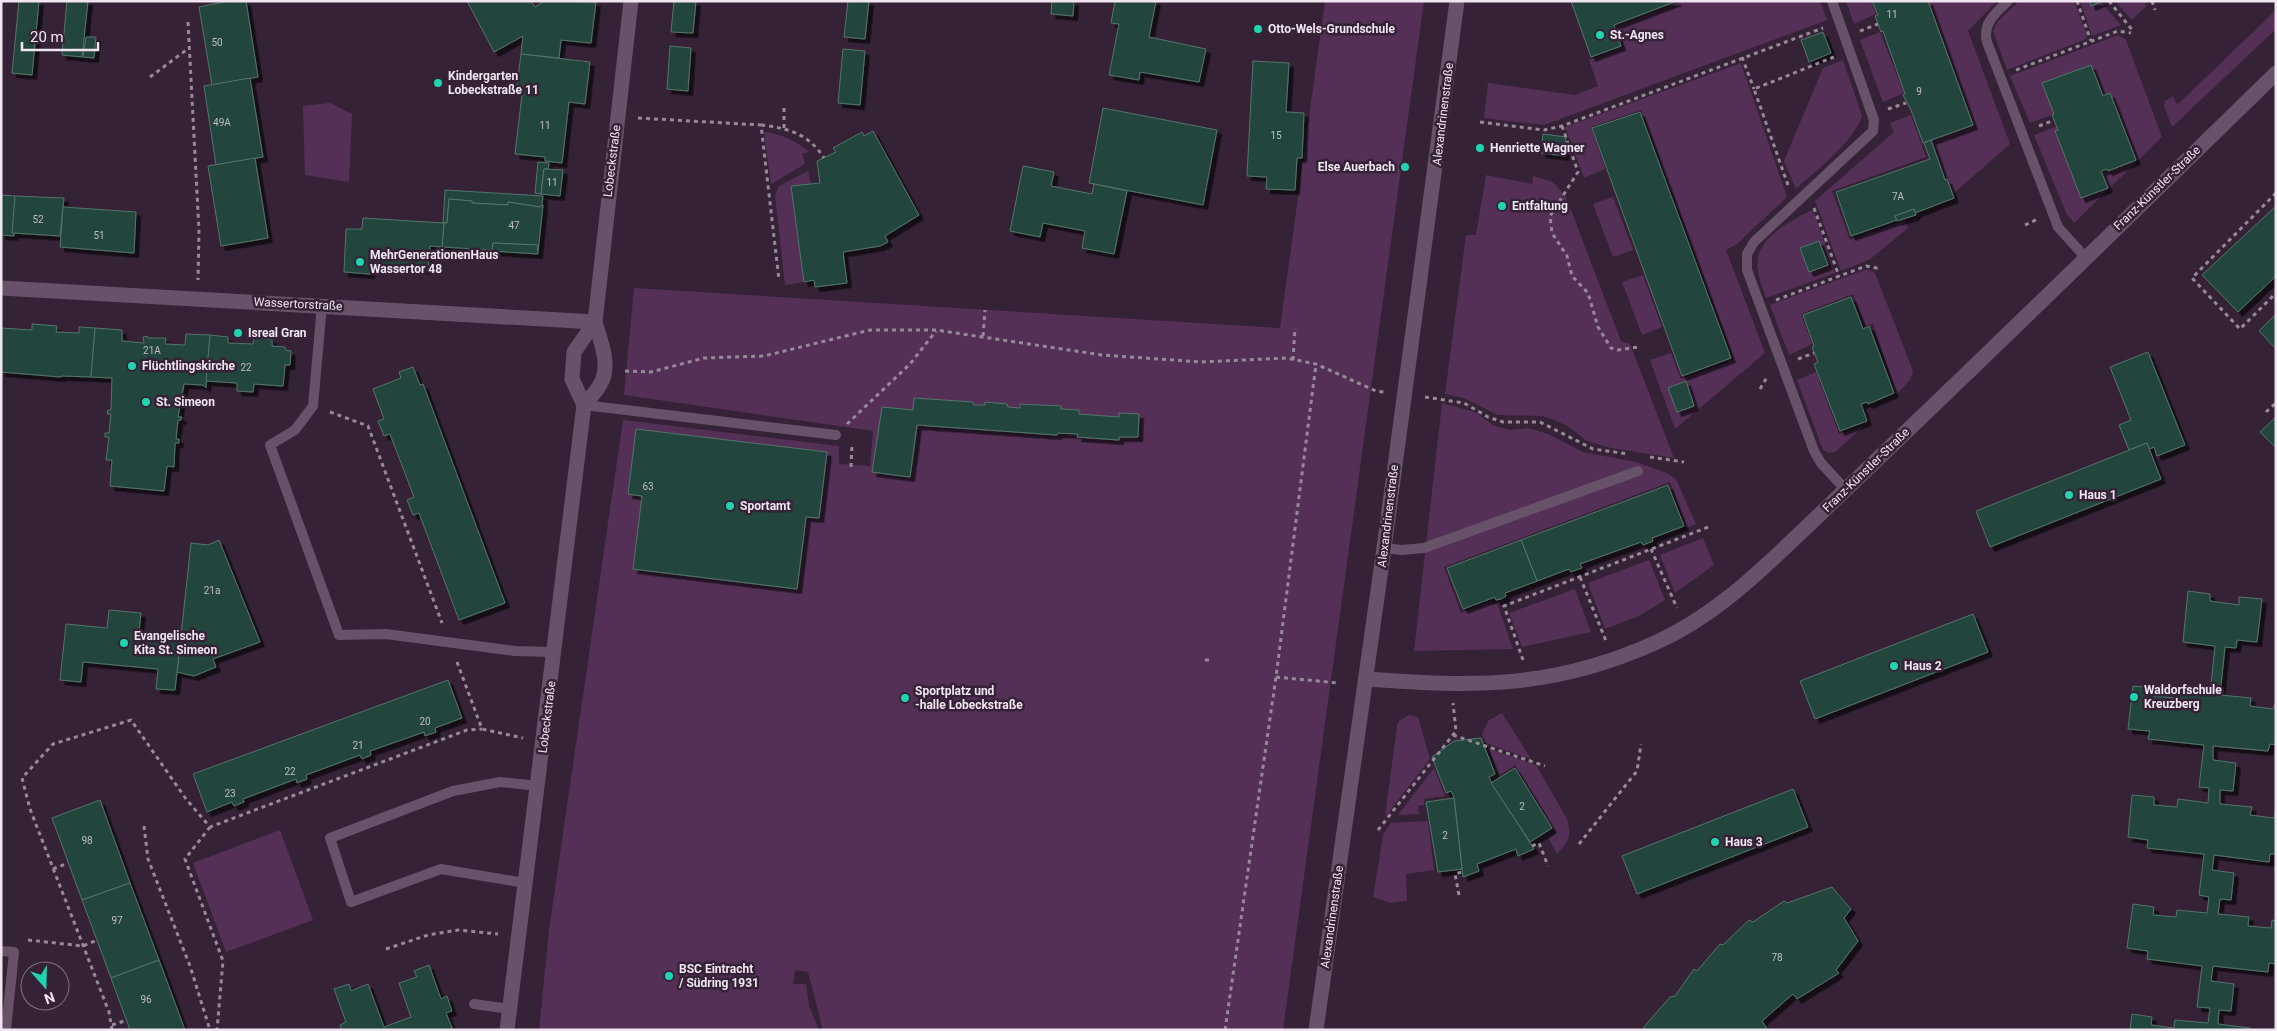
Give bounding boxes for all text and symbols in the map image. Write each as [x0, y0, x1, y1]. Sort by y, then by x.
house number: 11 [1886, 9, 1898, 20]
scale bar [22, 20, 99, 52]
place label: Otto-Wels-Grundschule [1268, 22, 1395, 36]
marker: Otto-Wels-Grundschule [1252, 23, 1264, 35]
text: 20 m [30, 28, 64, 46]
place label: St.-Agnes [1610, 28, 1664, 42]
marker: St.-Agnes [1594, 29, 1606, 41]
house number: 50 [211, 37, 223, 48]
street label: Alexandrinenstraße [1430, 62, 1456, 166]
place label: Kindergarten Lobeckstraße 11 [448, 69, 539, 97]
marker: Kindergarten Lobeckstraße 11 [432, 77, 444, 89]
house number: 9 [1916, 86, 1922, 97]
house number: 49A [213, 117, 231, 128]
house number: 11 [539, 120, 551, 131]
street label: Lobeckstraße [601, 124, 623, 198]
house number: 15 [1270, 130, 1282, 141]
place label: Henriette Wagner [1490, 141, 1585, 155]
marker: Henriette Wagner [1474, 142, 1486, 154]
street label: Franz-Künstler-Straße [2111, 143, 2203, 233]
place label: Else Auerbach [1318, 160, 1395, 174]
marker: Else Auerbach [1399, 161, 1411, 173]
house number: 11 [546, 177, 558, 188]
house number: 7A [1892, 191, 1905, 202]
place label: Entfaltung [1512, 199, 1568, 213]
marker: Entfaltung [1496, 200, 1508, 212]
house number: 52 [32, 214, 44, 225]
house number: 47 [508, 220, 520, 231]
house number: 51 [93, 230, 105, 241]
place label: MehrGenerationenHaus Wassertor 48 [370, 248, 498, 276]
marker: MehrGenerationenHaus Wassertor 48 [354, 256, 366, 268]
street label: Wassertorstraße [253, 295, 343, 313]
place label: Isreal Gran [248, 326, 307, 340]
marker: Isreal Gran [232, 327, 244, 339]
house number: 21A [143, 345, 161, 356]
place label: Flüchtlingskirche [142, 359, 235, 373]
marker: Flüchtlingskirche [126, 360, 138, 372]
house number: 22 [240, 362, 252, 373]
place label: St. Simeon [156, 395, 215, 409]
marker: St. Simeon [140, 396, 152, 408]
street label: Franz-Künstler-Straße [1820, 425, 1912, 515]
street label: Alexandrinenstraße [1375, 464, 1401, 568]
house number: 63 [642, 481, 654, 492]
place label: Haus 1 [2079, 488, 2117, 502]
marker: Haus 1 [2063, 489, 2075, 501]
place label: Sportamt [740, 499, 791, 513]
marker: Sportamt [724, 500, 736, 512]
house number: 21a [204, 585, 220, 596]
place label: Evangelische Kita St. Simeon [134, 629, 217, 657]
marker: Evangelische Kita St. Simeon [118, 637, 130, 649]
place label: Haus 2 [1904, 659, 1942, 673]
marker: Haus 2 [1888, 660, 1900, 672]
street label: Lobeckstraße [536, 680, 558, 754]
place label: Waldorfschule Kreuzberg [2144, 683, 2222, 711]
place label: Sportplatz und -halle Lobeckstraße [915, 684, 1023, 712]
marker: Waldorfschule Kreuzberg [2128, 691, 2140, 703]
marker: Sportplatz und -halle Lobeckstraße [899, 692, 911, 704]
house number: 20 [419, 716, 431, 727]
house number: 21 [352, 740, 364, 751]
house number: 22 [284, 766, 296, 777]
house number: 23 [224, 788, 236, 799]
house number: 2 [1519, 801, 1525, 812]
house number: 2 [1442, 830, 1448, 841]
house number: 98 [81, 835, 93, 846]
place label: Haus 3 [1725, 835, 1763, 849]
marker: Haus 3 [1709, 836, 1721, 848]
street label: Alexandrinenstraße [1318, 865, 1346, 969]
house number: 97 [111, 915, 123, 926]
house number: 78 [1771, 952, 1783, 963]
north arrow [20, 961, 70, 1011]
place label: BSC Eintracht / Südring 1931 [678, 962, 759, 990]
marker: BSC Eintracht / Südring 1931 [663, 970, 675, 982]
text: N [42, 989, 57, 1007]
house number: 96 [140, 994, 152, 1005]

